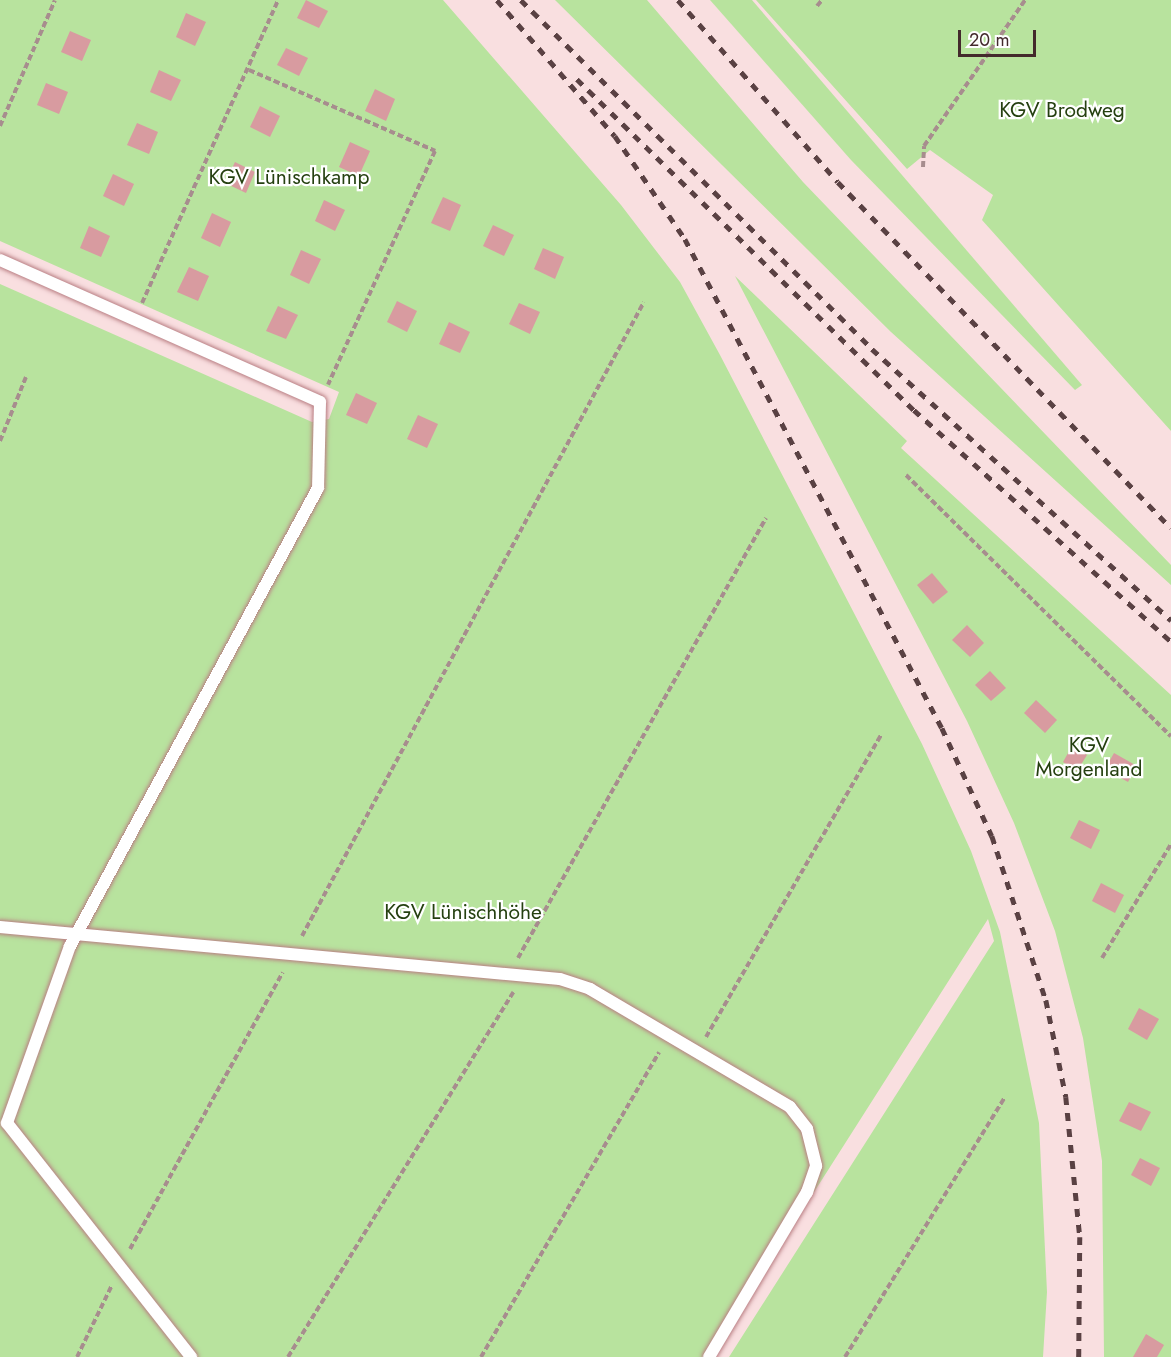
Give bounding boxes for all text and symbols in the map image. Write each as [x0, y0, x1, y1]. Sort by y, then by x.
scale bar [961, 18, 1039, 56]
text: 20 m [969, 27, 1009, 53]
park label: KGV Brodweg [999, 97, 1125, 123]
park label: KGV Lünischkamp [209, 164, 369, 190]
park label: KGV Morgenland [1035, 732, 1143, 782]
park label: KGV Lünischhöhe [384, 899, 542, 925]

